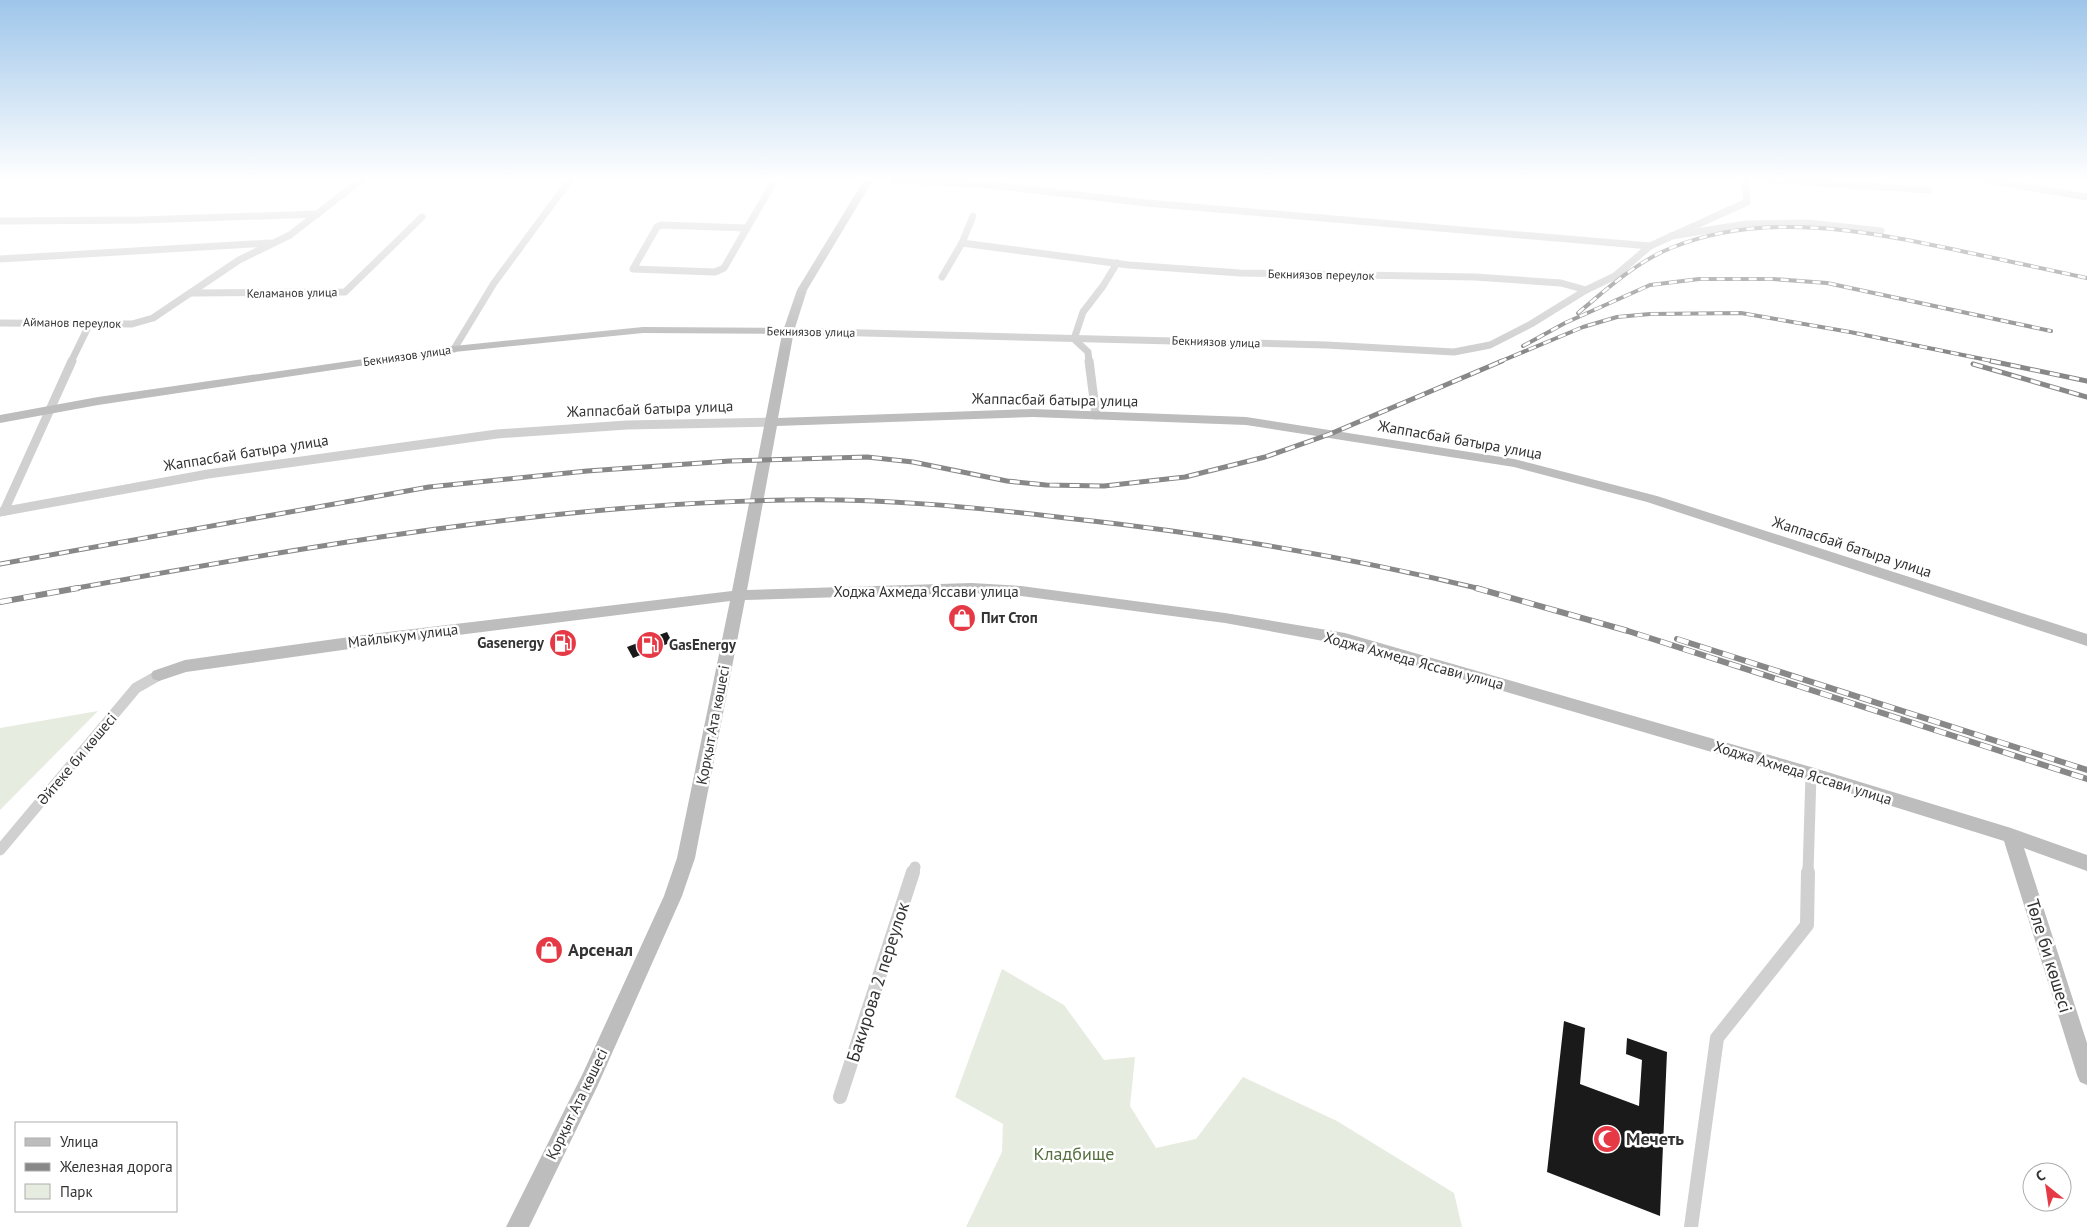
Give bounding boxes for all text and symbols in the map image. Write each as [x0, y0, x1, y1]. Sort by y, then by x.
street label: Бекниязов переулок [1268, 266, 1375, 283]
street label: Келаманов улица [247, 284, 338, 301]
street label: Айманов переулок [23, 314, 121, 331]
street label: Бекниязов улица [767, 323, 855, 340]
street label: Бекниязов улица [1171, 332, 1261, 351]
street label: Бекниязов улица [362, 342, 452, 369]
street label: Жаппасбай батыра улица [971, 389, 1138, 410]
street label: Жаппасбай батыра улица [565, 396, 734, 421]
street label: Жаппасбай батыра улица [1375, 416, 1544, 463]
street label: Жаппасбай батыра улица [161, 430, 330, 475]
street label: Жаппасбай батыра улица [1769, 511, 1934, 581]
street label: Ходжа Ахмеда Яссави улица [833, 582, 1019, 601]
shop icon: Пит Стоп [947, 603, 977, 633]
place label: Пит Стоп [981, 608, 1038, 627]
street label: Майлыкум улица [347, 619, 459, 652]
street label: Ходжа Ахмеда Яссави улица [1322, 627, 1506, 694]
fuel station icon: Gasenergy [548, 628, 578, 658]
fuel station icon: GasEnergy [635, 630, 665, 660]
place label: Gasenergy [477, 633, 545, 652]
place label: GasEnergy [669, 635, 737, 654]
street label: Қорқыт Ата көшесі [692, 663, 733, 786]
street label: Әйтеке би көшесі [33, 709, 121, 809]
street label: Ходжа Ахмеда Яссави улица [1712, 736, 1894, 809]
street label: Төле би көшесі [2021, 896, 2078, 1015]
street label: Бакирова 2 переулок [841, 899, 914, 1065]
shop icon: Арсенал [534, 935, 564, 965]
place label: Арсенал [568, 938, 633, 961]
street label: Қорқыт Ата көшесі [541, 1045, 612, 1163]
legend [15, 1122, 178, 1212]
mosque icon: Мечеть [1592, 1124, 1622, 1154]
place label: Мечеть [1626, 1127, 1684, 1150]
text: Улица [60, 1132, 98, 1151]
park label: Кладбище [1034, 1142, 1114, 1165]
text: Железная дорога [59, 1157, 173, 1176]
north arrow [2022, 1162, 2072, 1212]
text: С [2033, 1166, 2049, 1185]
text: Парк [60, 1182, 93, 1201]

